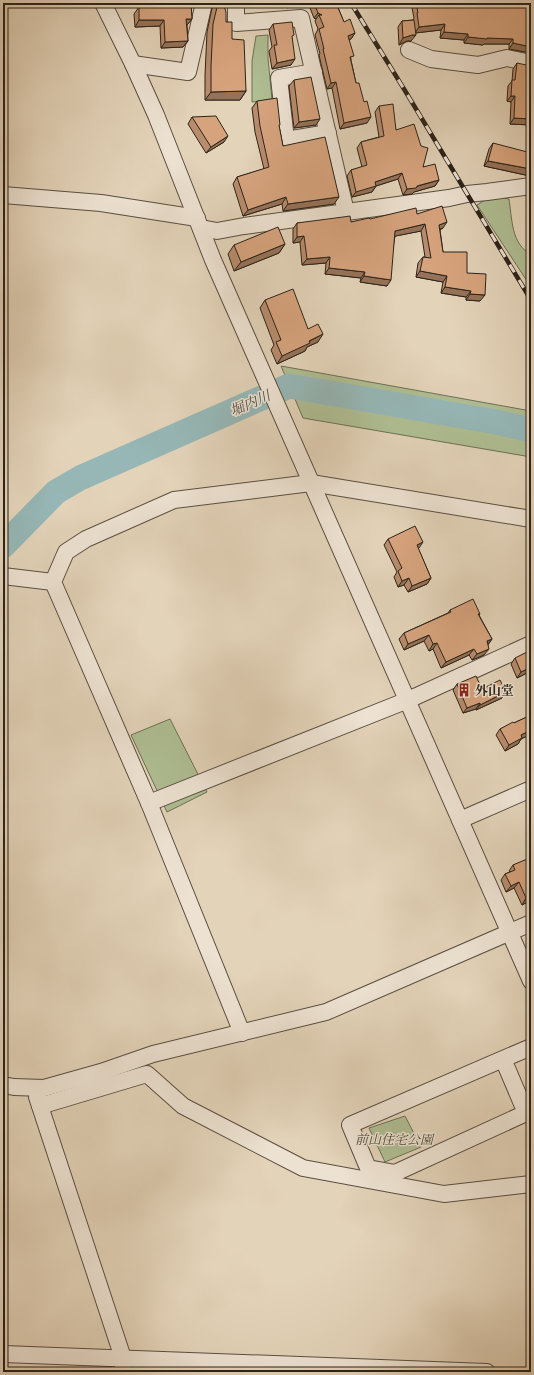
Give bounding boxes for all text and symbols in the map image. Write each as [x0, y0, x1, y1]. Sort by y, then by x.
water label: 堀内川 [227, 385, 275, 421]
building icon: 外山堂 [456, 682, 472, 698]
place label: 外山堂 [475, 682, 514, 700]
park label: 前山住宅公園 [355, 1131, 435, 1149]

